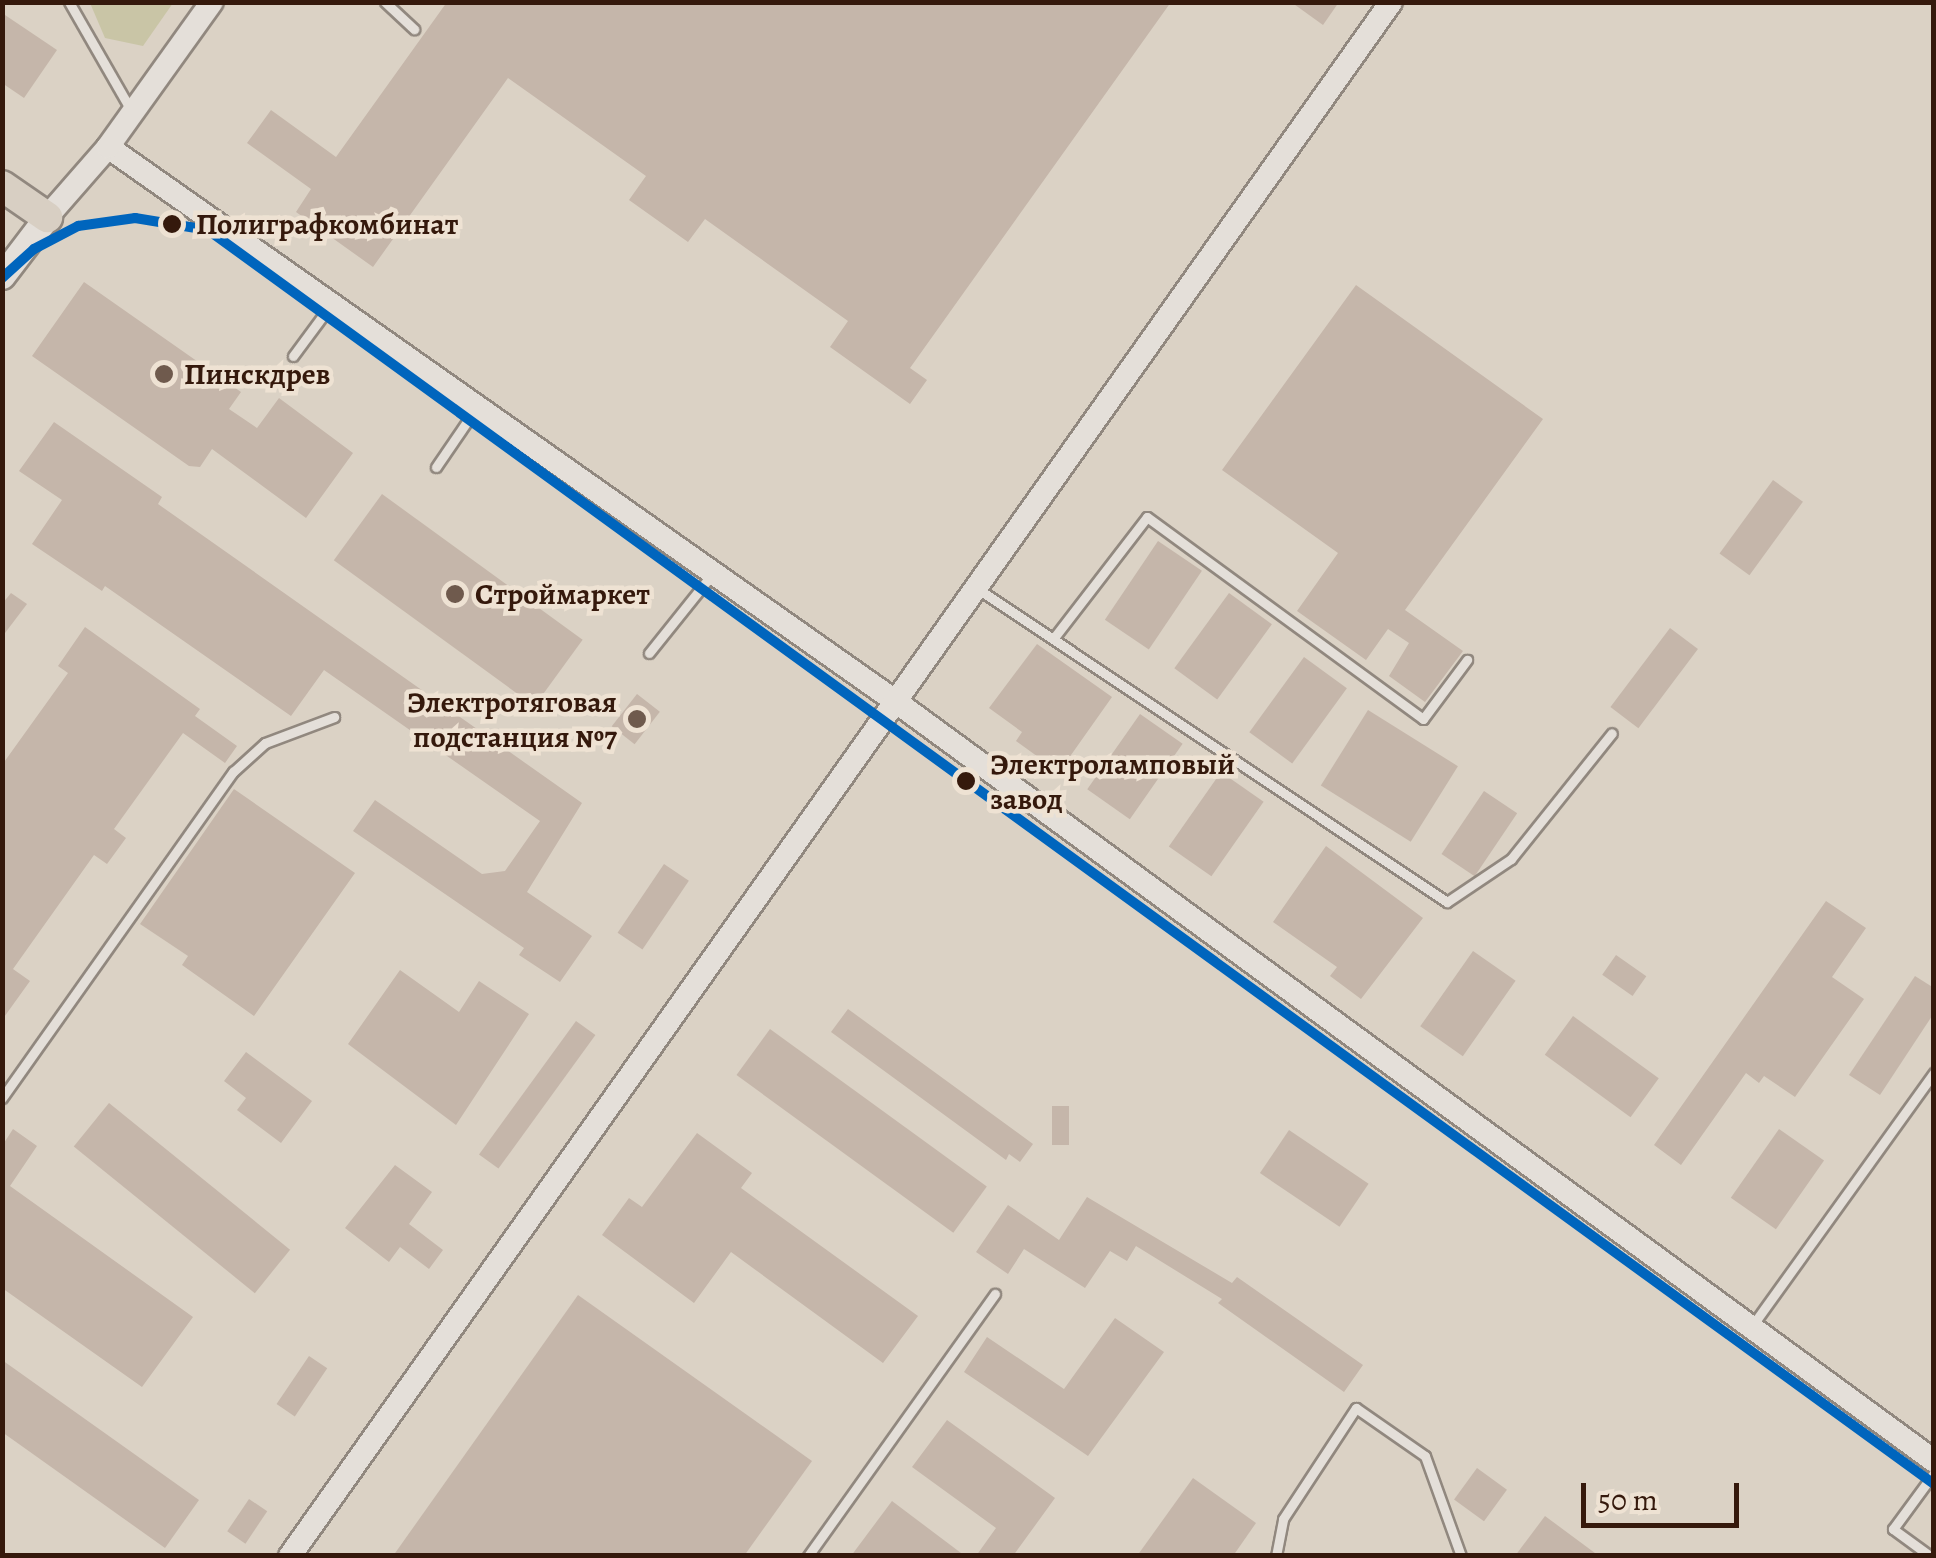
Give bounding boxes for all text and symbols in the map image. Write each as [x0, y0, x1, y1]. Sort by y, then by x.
place label: Полиграфкомбинат [196, 206, 458, 242]
marker: Полиграфкомбинат [157, 209, 187, 239]
place label: Пинскдрев [184, 356, 330, 392]
marker: Пинскдрев [153, 363, 175, 385]
place label: Строймаркет [475, 576, 650, 612]
marker: Строймаркет [444, 583, 466, 605]
place label: Электротяговая подстанция №7 [407, 684, 617, 754]
marker: Электротяговая подстанция №7 [626, 708, 648, 730]
place label: Электроламповый завод [990, 746, 1235, 816]
marker: Электроламповый завод [951, 766, 981, 796]
scale bar [1586, 1463, 1744, 1525]
text: 50 m [1598, 1480, 1658, 1520]

